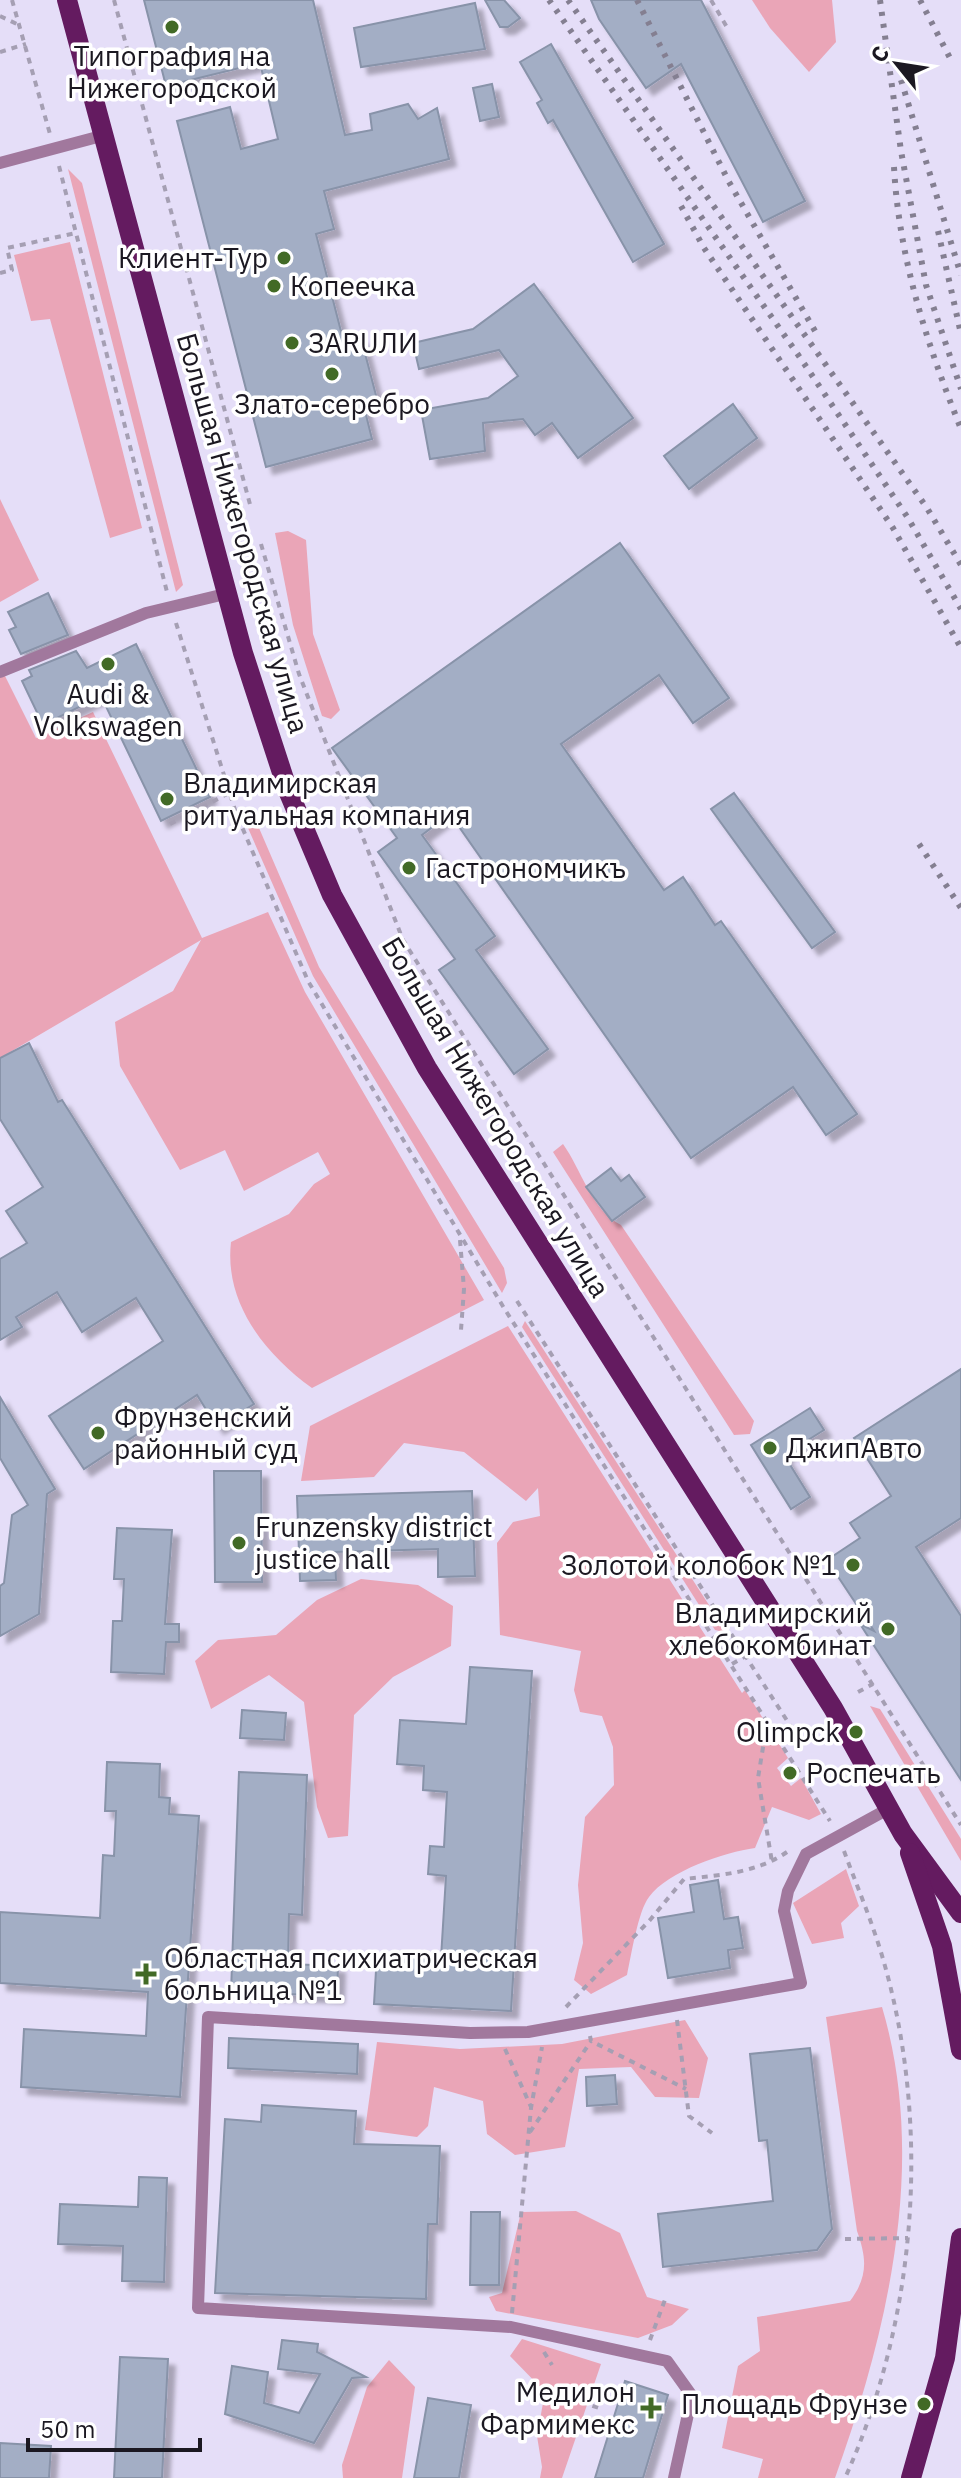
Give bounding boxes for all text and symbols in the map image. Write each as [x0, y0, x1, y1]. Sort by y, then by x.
marker: Типография на Нижегородской [163, 18, 181, 36]
north arrow [857, 24, 937, 104]
place label: Типография на Нижегородской [67, 37, 277, 106]
text: С [863, 40, 895, 67]
place label: Клиент-Тур [118, 239, 268, 276]
marker: Клиент-Тур [275, 249, 293, 267]
place label: Копеечка [290, 267, 415, 304]
marker: Копеечка [265, 277, 283, 295]
place label: ЗАRUЛИ [308, 324, 418, 361]
street label: Большая Нижегородская улица [169, 328, 318, 737]
marker: ЗАRUЛИ [283, 334, 301, 352]
marker: Злато-серебро [323, 365, 341, 383]
place label: Злато-серебро [234, 385, 430, 422]
marker: Audi & Volkswagen [99, 655, 117, 673]
place label: Audi & Volkswagen [33, 675, 183, 744]
place label: Владимирская ритуальная компания [183, 764, 470, 833]
marker: Владимирская ритуальная компания [158, 790, 176, 808]
place label: Гастрономчикъ [425, 849, 626, 886]
marker: Гастрономчикъ [400, 859, 418, 877]
street label: Большая Нижегородская улица [374, 930, 619, 1304]
place label: Фрунзенский районный суд [114, 1398, 298, 1467]
marker: Фрунзенский районный суд [89, 1424, 107, 1442]
place label: ДжипАвто [786, 1429, 922, 1466]
marker: ДжипАвто [761, 1439, 779, 1457]
place label: Frunzensky district justice hall [255, 1508, 493, 1577]
marker: Frunzensky district justice hall [230, 1534, 248, 1552]
place label: Золотой колобок №1 [561, 1546, 837, 1583]
marker: Золотой колобок №1 [844, 1556, 862, 1574]
place label: Владимирский хлебокомбинат [669, 1594, 872, 1663]
marker: Владимирский хлебокомбинат [879, 1620, 897, 1638]
place label: Olimpck [736, 1713, 840, 1750]
marker: Olimpck [847, 1723, 865, 1741]
place label: Роспечать [806, 1754, 941, 1791]
marker: Роспечать [781, 1764, 799, 1782]
place label: Областная психиатрическая больница №1 [164, 1939, 538, 2008]
marker: Областная психиатрическая больница №1 [135, 1963, 157, 1985]
place label: Медилон Фармимекс [480, 2373, 635, 2442]
place label: Площадь Фрунзе [681, 2385, 908, 2422]
marker: Площадь Фрунзе [915, 2395, 933, 2413]
marker: Медилон Фармимекс [642, 2399, 660, 2417]
scale bar [28, 2402, 200, 2452]
text: 50 m [40, 2413, 95, 2445]

